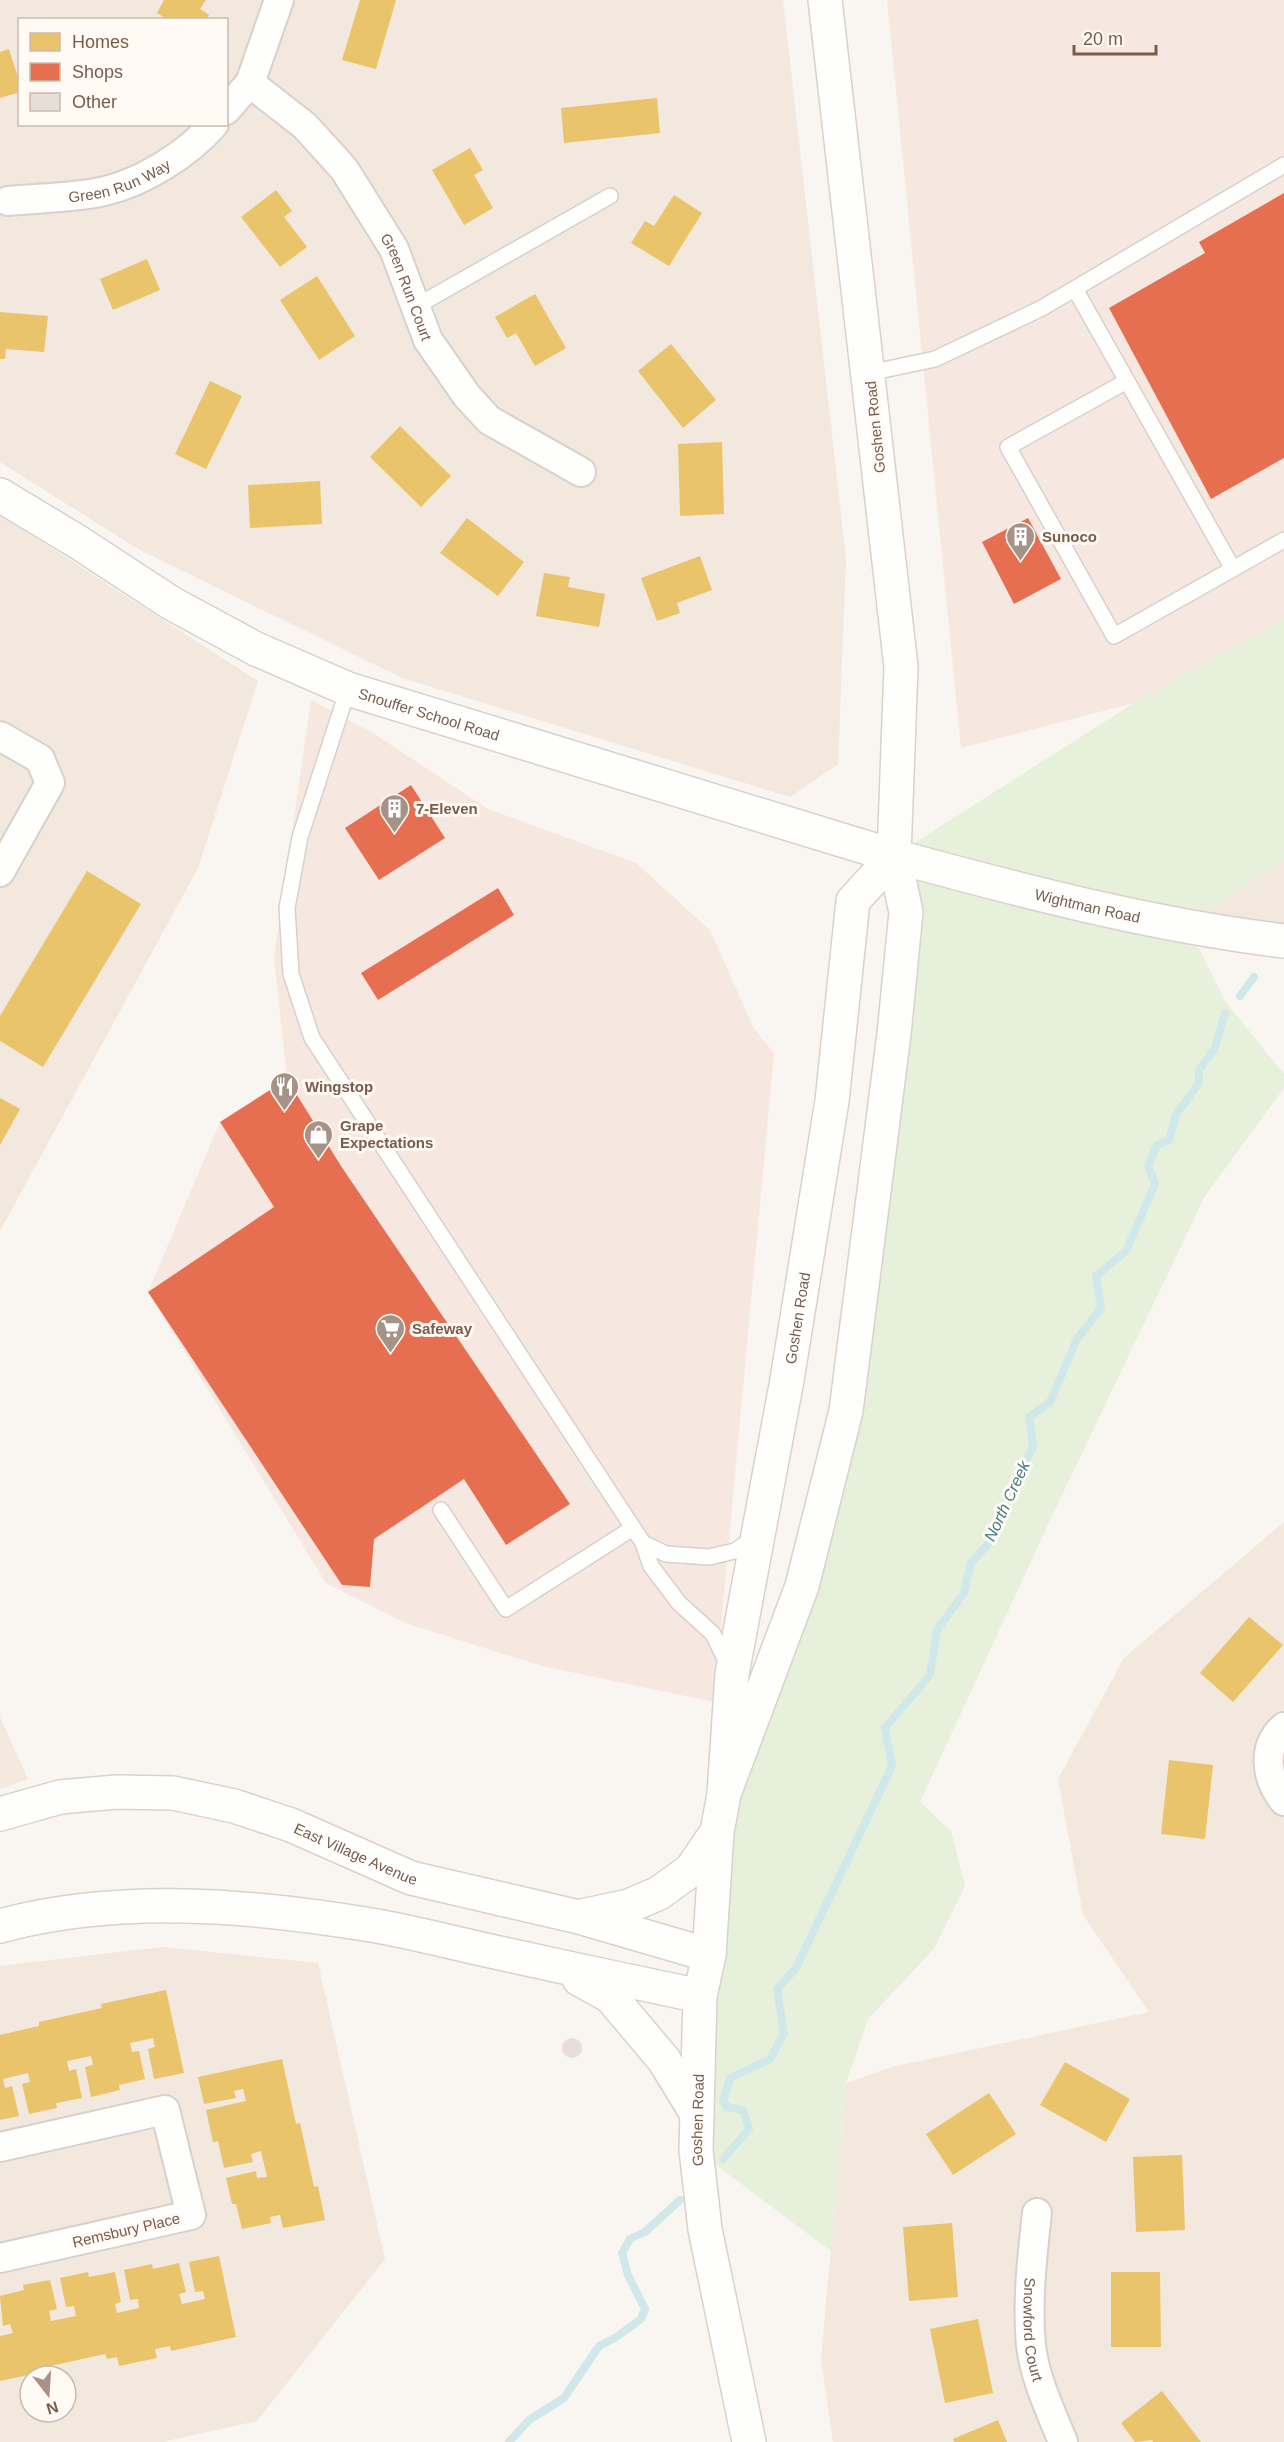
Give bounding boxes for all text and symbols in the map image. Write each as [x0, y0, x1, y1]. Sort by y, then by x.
legend [18, 18, 228, 126]
scale bar [1074, 18, 1156, 56]
text: 20 m [1083, 29, 1123, 49]
text: Homes [72, 32, 129, 52]
text: Shops [72, 62, 123, 82]
text: Other [72, 92, 117, 112]
street label: Green Run Way [68, 155, 173, 205]
street label: Green Run Court [378, 230, 436, 344]
street label: Goshen Road [862, 380, 888, 474]
building icon: Sunoco [1005, 520, 1037, 562]
place label: Sunoco [1042, 528, 1097, 545]
street label: Snouffer School Road [356, 684, 502, 743]
building icon: 7-Eleven [379, 792, 411, 834]
place label: 7-Eleven [416, 800, 478, 817]
street label: Wightman Road [1033, 885, 1142, 925]
restaurant icon: Wingstop [268, 1070, 300, 1112]
place label: Wingstop [305, 1078, 373, 1095]
place label: Grape Expectations [340, 1117, 433, 1151]
shop icon: Grape Expectations [303, 1118, 335, 1160]
street label: Goshen Road [781, 1271, 813, 1365]
supermarket icon: Safeway [375, 1312, 407, 1354]
place label: Safeway [412, 1320, 473, 1337]
water label: North Creek [981, 1457, 1033, 1544]
street label: East Village Avenue [292, 1819, 419, 1888]
street label: Goshen Road [687, 2074, 706, 2167]
street label: Remsbury Place [70, 2209, 182, 2251]
street label: Snowford Court [1021, 2277, 1047, 2384]
north arrow [18, 2364, 78, 2424]
text: N [44, 2398, 60, 2418]

